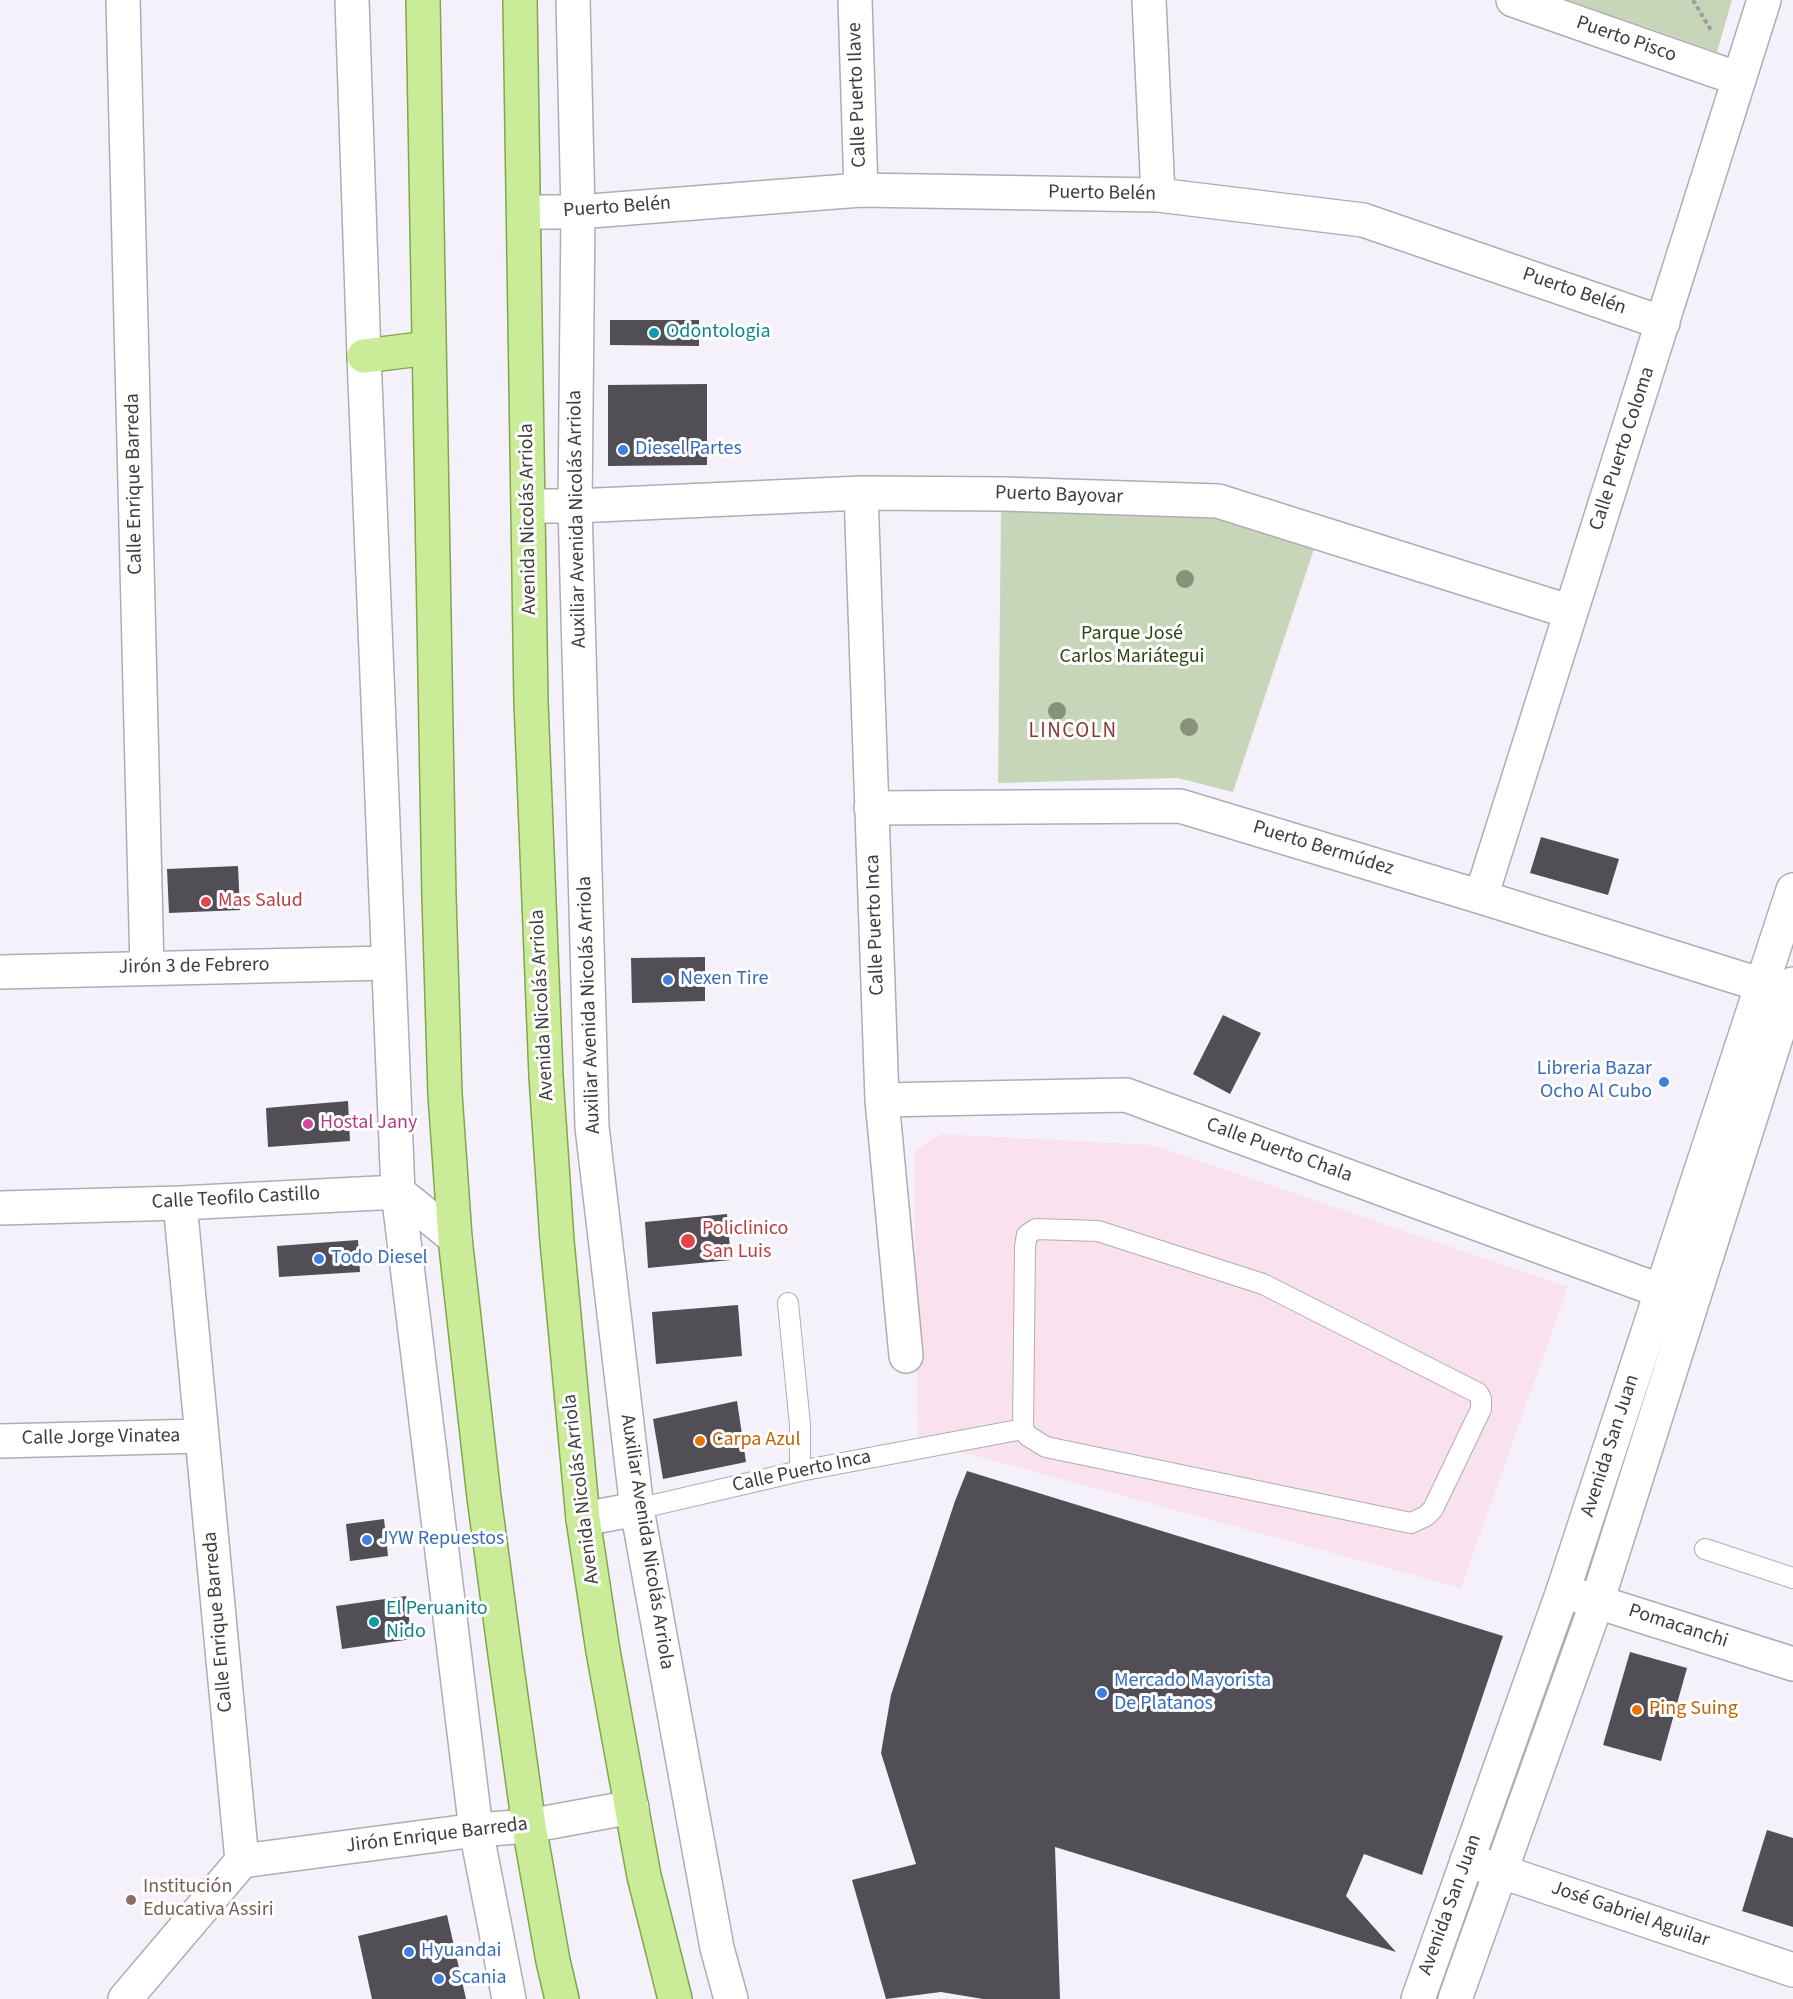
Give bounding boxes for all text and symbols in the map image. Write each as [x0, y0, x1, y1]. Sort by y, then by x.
street label: Puerto Pisco [1573, 12, 1679, 68]
street label: Calle Puerto Ilave [843, 22, 873, 168]
street label: Puerto Belén [1048, 181, 1156, 207]
street label: Puerto Belén [562, 192, 672, 224]
street label: Puerto Belén [1519, 263, 1629, 321]
place label: Odontologia [666, 321, 771, 345]
marker: Odontologia [647, 326, 661, 340]
street label: Calle Puerto Coloma [1585, 364, 1661, 534]
street label: Auxiliar Avenida Nicolás Arriola [564, 390, 592, 648]
street label: Calle Enrique Barreda [121, 393, 149, 575]
street label: Avenida Nicolás Arriola [515, 423, 543, 615]
place label: Diesel Partes [635, 438, 742, 462]
marker: Diesel Partes [616, 443, 630, 457]
street label: Puerto Bayovar [995, 482, 1123, 510]
park label: Parque José Carlos Mariátegui [1059, 623, 1205, 670]
district label: LINCOLN [1029, 719, 1117, 745]
street label: Puerto Bermúdez [1250, 816, 1396, 882]
street label: Calle Puerto Inca [862, 854, 890, 996]
street label: Auxiliar Avenida Nicolás Arriola [574, 876, 606, 1134]
place label: Mas Salud [218, 890, 303, 914]
marker: Mas Salud [199, 895, 213, 909]
street label: Avenida Nicolás Arriola [526, 909, 560, 1101]
street label: Jirón 3 de Febrero [118, 954, 270, 980]
place label: Nexen Tire [680, 968, 768, 992]
marker: Nexen Tire [661, 973, 675, 987]
place label: Libreria Bazar Ocho Al Cubo [1537, 1058, 1652, 1105]
marker: Libreria Bazar Ocho Al Cubo [1657, 1075, 1671, 1089]
place label: Hostal Jany [320, 1112, 417, 1136]
street label: Calle Puerto Chala [1203, 1113, 1355, 1189]
marker: Hostal Jany [301, 1117, 315, 1131]
street label: Calle Teofilo Castillo [151, 1183, 321, 1215]
place label: Policlinico San Luis [702, 1218, 788, 1265]
marker: Policlinico San Luis [679, 1232, 697, 1250]
place label: Todo Diesel [331, 1247, 428, 1271]
marker: Todo Diesel [312, 1252, 326, 1266]
street label: Avenida San Juan [1577, 1372, 1645, 1520]
street label: Avenida Nicolás Arriola [558, 1392, 606, 1586]
street label: Auxiliar Avenida Nicolás Arriola [614, 1413, 678, 1671]
street label: Calle Jorge Vinatea [21, 1425, 181, 1451]
place label: Carpa Azul [712, 1429, 800, 1453]
marker: Carpa Azul [693, 1434, 707, 1448]
street label: Calle Puerto Inca [730, 1446, 874, 1498]
place label: JYW Repuestos [379, 1528, 504, 1552]
street label: Calle Enrique Barreda [199, 1531, 239, 1713]
marker: JYW Repuestos [360, 1533, 374, 1547]
place label: El Peruanito Nido [386, 1598, 487, 1645]
street label: Pomacanchi [1625, 1600, 1731, 1654]
marker: El Peruanito Nido [367, 1615, 381, 1629]
place label: Mercado Mayorista De Platanos [1114, 1670, 1271, 1717]
marker: Mercado Mayorista De Platanos [1095, 1686, 1109, 1700]
place label: Ping Suing [1649, 1698, 1738, 1722]
marker: Ping Suing [1630, 1703, 1644, 1717]
street label: Jirón Enrique Barreda [345, 1813, 529, 1859]
street label: Avenida San Juan [1414, 1831, 1488, 1979]
place label: Institución Educativa Assiri [143, 1876, 274, 1923]
street label: José Gabriel Aguilar [1548, 1877, 1712, 1953]
marker: Institución Educativa Assiri [124, 1893, 138, 1907]
place label: Hyuandai [421, 1940, 501, 1964]
marker: Hyuandai [402, 1945, 416, 1959]
place label: Scania [451, 1967, 507, 1991]
marker: Scania [432, 1972, 446, 1986]

